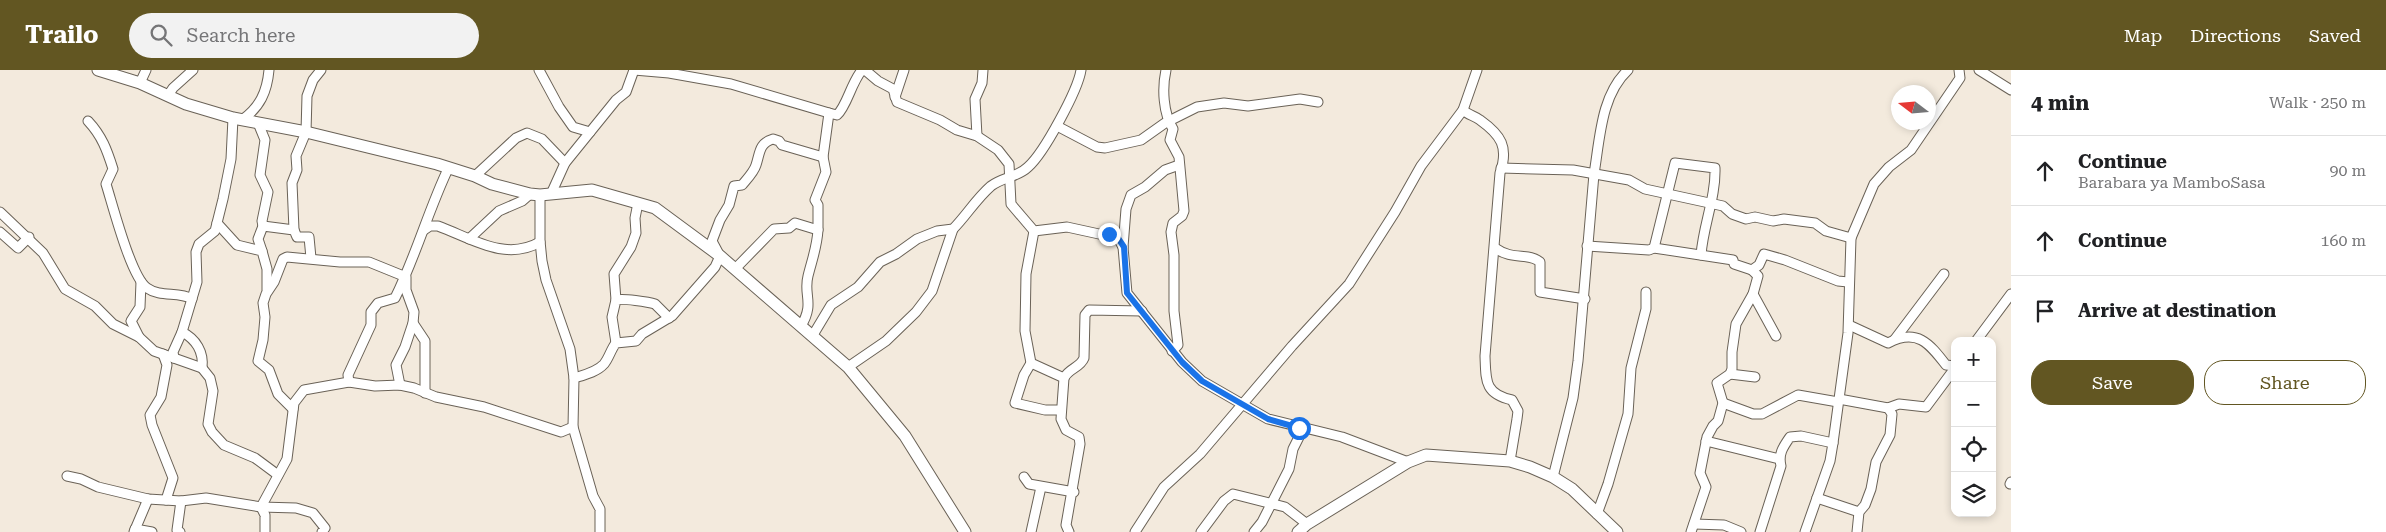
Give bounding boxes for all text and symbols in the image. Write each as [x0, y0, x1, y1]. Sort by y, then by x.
search box [129, 13, 479, 58]
text: Trailo [25, 21, 99, 49]
icon: search [147, 21, 175, 49]
text: Search here [187, 24, 295, 47]
text: Map [2124, 25, 2162, 46]
text: Directions [2190, 25, 2281, 46]
text: Saved [2309, 25, 2361, 46]
north arrow [1891, 85, 1936, 130]
text: 4 min [2031, 91, 2089, 115]
text: Walk · 250 m [2269, 93, 2366, 112]
text: Continue [2078, 150, 2167, 173]
icon: ahead [2031, 157, 2059, 185]
text: 90 m [2329, 161, 2366, 180]
text: Barabara ya MamboSasa [2078, 173, 2265, 192]
route end [1098, 223, 1121, 246]
icon: ahead [2031, 227, 2059, 255]
text: Continue [2078, 229, 2167, 252]
text: 160 m [2320, 231, 2366, 250]
icon: arrive [2031, 297, 2059, 325]
text: Arrive at destination [2078, 299, 2276, 322]
map controls [1951, 337, 1996, 517]
button: + [1951, 337, 1996, 382]
button: Save [2031, 360, 2194, 405]
button: Share [2204, 360, 2366, 405]
button: − [1951, 382, 1996, 427]
route start [1288, 417, 1311, 440]
button: locate [1951, 427, 1996, 472]
button: layers [1951, 472, 1996, 517]

